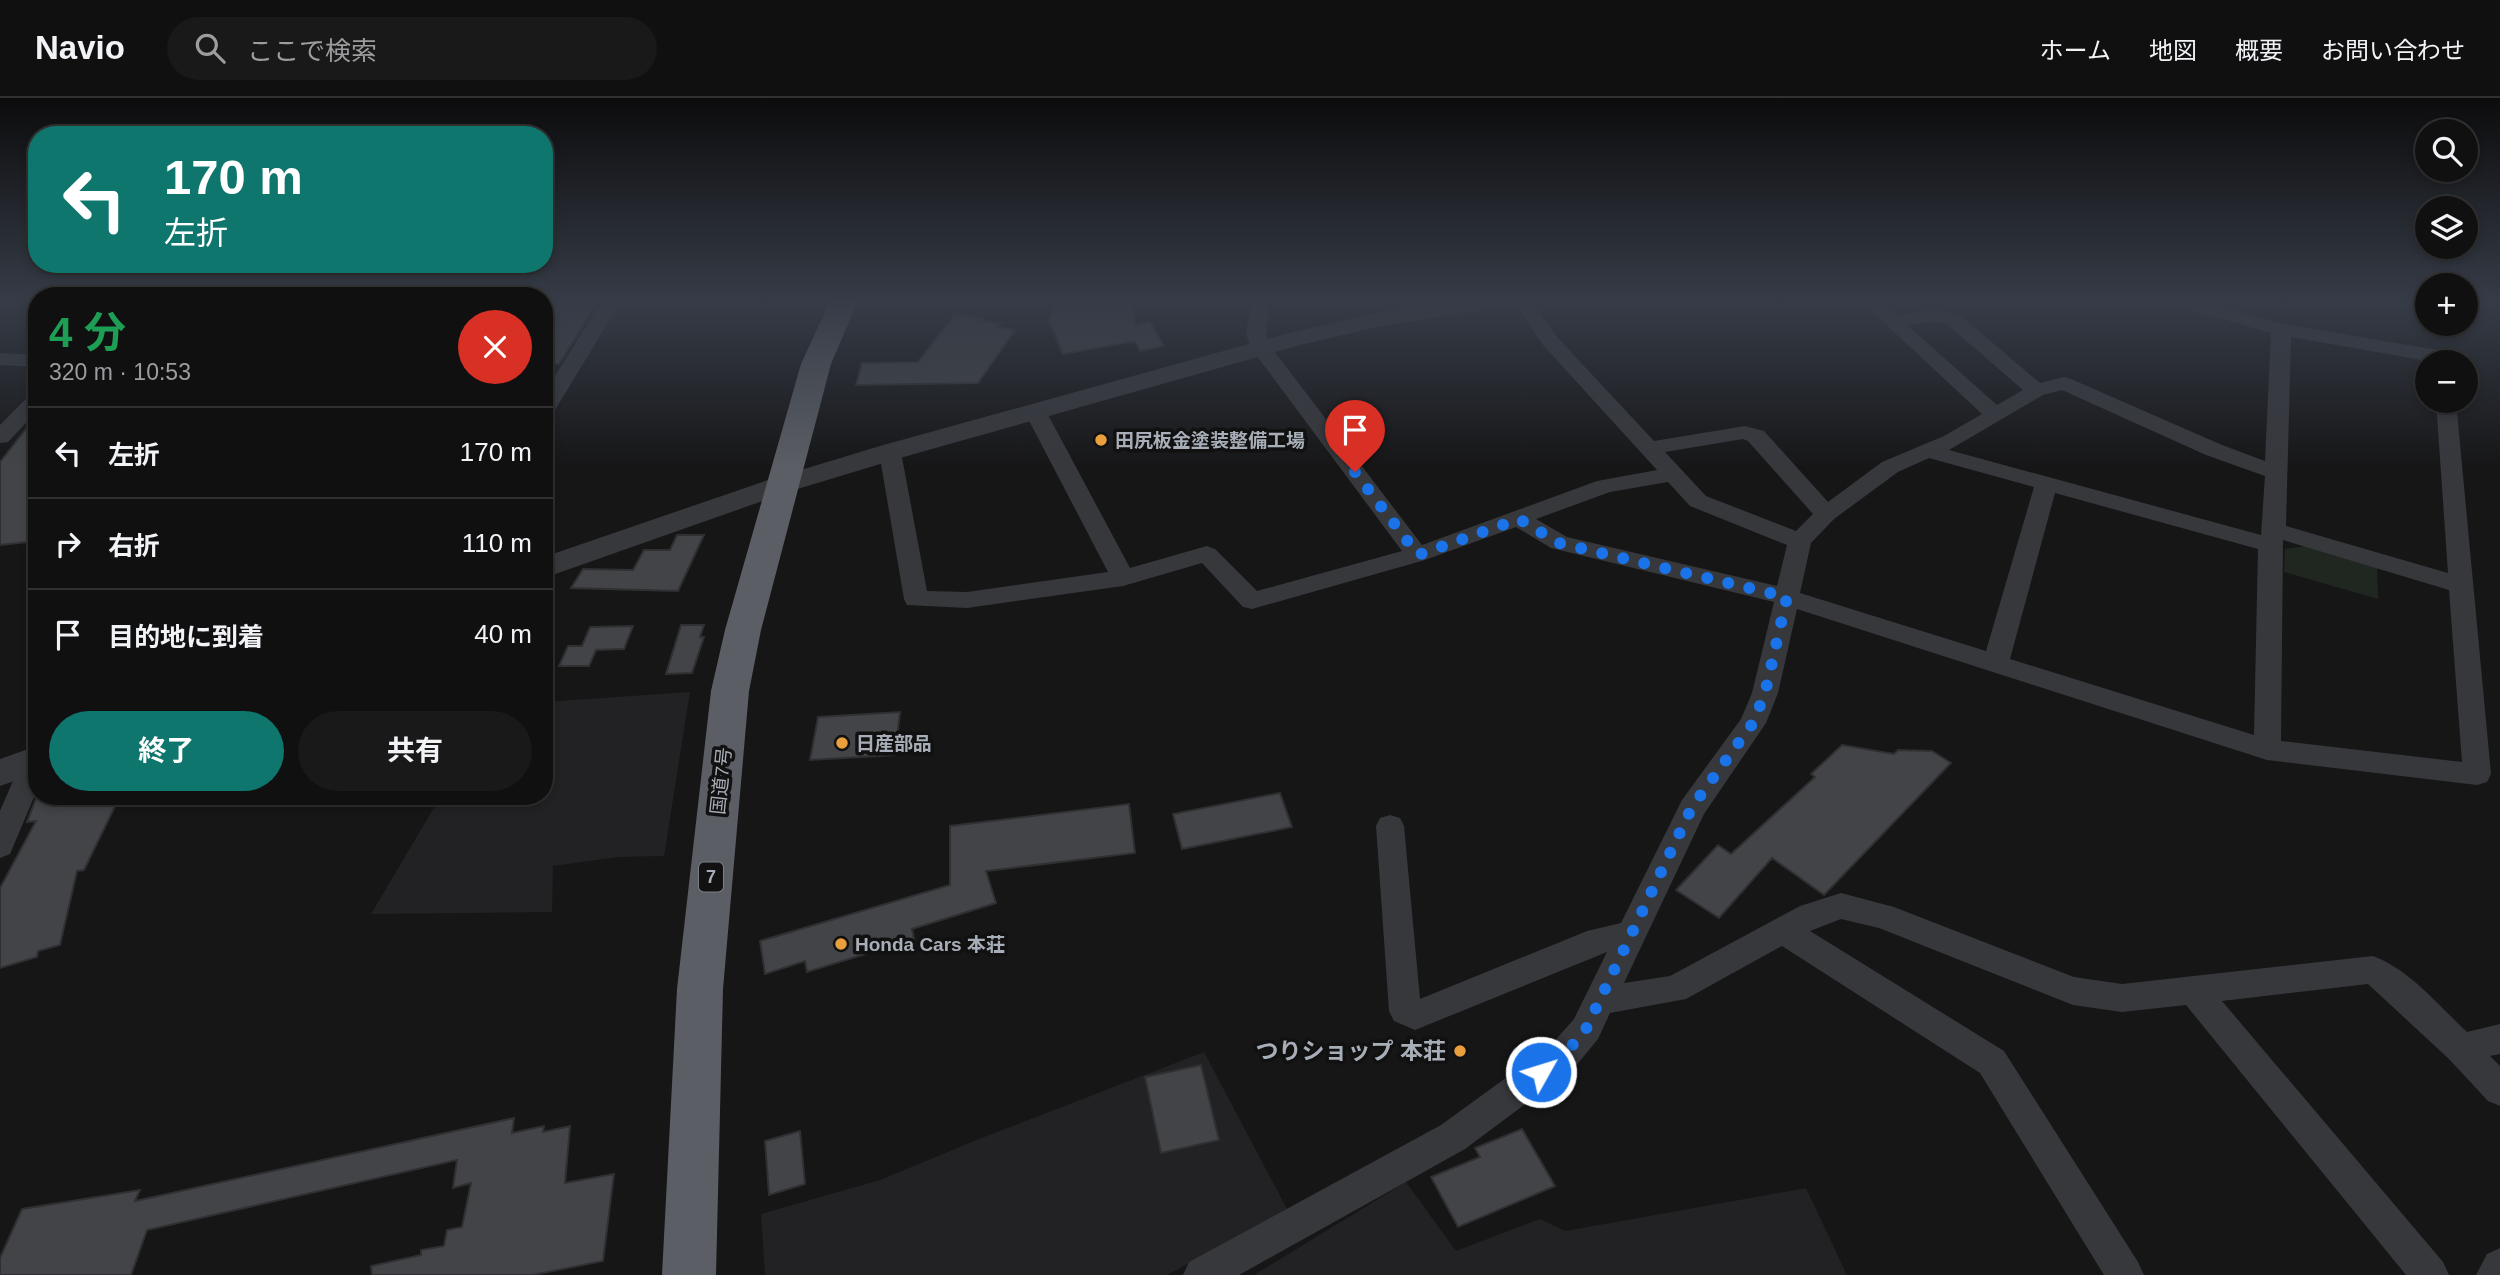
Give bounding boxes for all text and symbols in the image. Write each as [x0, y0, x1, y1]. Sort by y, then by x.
search box [167, 17, 657, 80]
text: Navio [35, 29, 125, 66]
icon: search [191, 29, 229, 67]
text: ここで検索 [247, 36, 377, 66]
text: ホーム [2040, 37, 2111, 64]
text: 地図 [2149, 37, 2197, 64]
text: 概要 [2235, 37, 2283, 64]
text: お問い合わせ [2321, 37, 2465, 64]
map controls [2415, 119, 2478, 413]
button: search [2415, 119, 2478, 182]
text: 170 m [164, 150, 303, 204]
icon: left [49, 154, 140, 245]
button: layers [2415, 196, 2478, 259]
text: 左折 [164, 215, 228, 251]
button: + [2415, 273, 2478, 336]
text: 4 分 [49, 309, 126, 356]
button: close [458, 310, 532, 384]
button: − [2415, 350, 2478, 413]
text: 320 m · 10:53 [49, 359, 191, 385]
pin [1325, 400, 1385, 472]
icon: arrive [1336, 411, 1374, 449]
place label: 田尻板金塗装整備工場 [1115, 430, 1305, 451]
marker: 田尻板金塗装整備工場 [1093, 432, 1109, 448]
icon: left [49, 434, 87, 472]
text: 170 m [460, 437, 532, 467]
text: 左折 [108, 440, 160, 470]
icon: right [49, 525, 87, 563]
text: 110 m [462, 528, 532, 558]
text: 右折 [108, 531, 160, 561]
icon: arrive [49, 616, 87, 654]
text: 40 m [474, 619, 532, 649]
text: 目的地に到着 [108, 622, 264, 652]
button: 終了 [49, 711, 284, 791]
button: 共有 [298, 711, 532, 791]
place label: 日産部品 [856, 733, 932, 754]
marker: 日産部品 [834, 735, 850, 751]
street label: 国道7号 [707, 746, 735, 816]
road number: 7 [699, 862, 723, 892]
place label: Honda Cars 本荘 [855, 934, 1005, 955]
marker: Honda Cars 本荘 [833, 936, 849, 952]
position arrow [1504, 1035, 1578, 1109]
place label: つりショップ 本荘 [1256, 1038, 1446, 1064]
marker: つりショップ 本荘 [1452, 1043, 1468, 1059]

